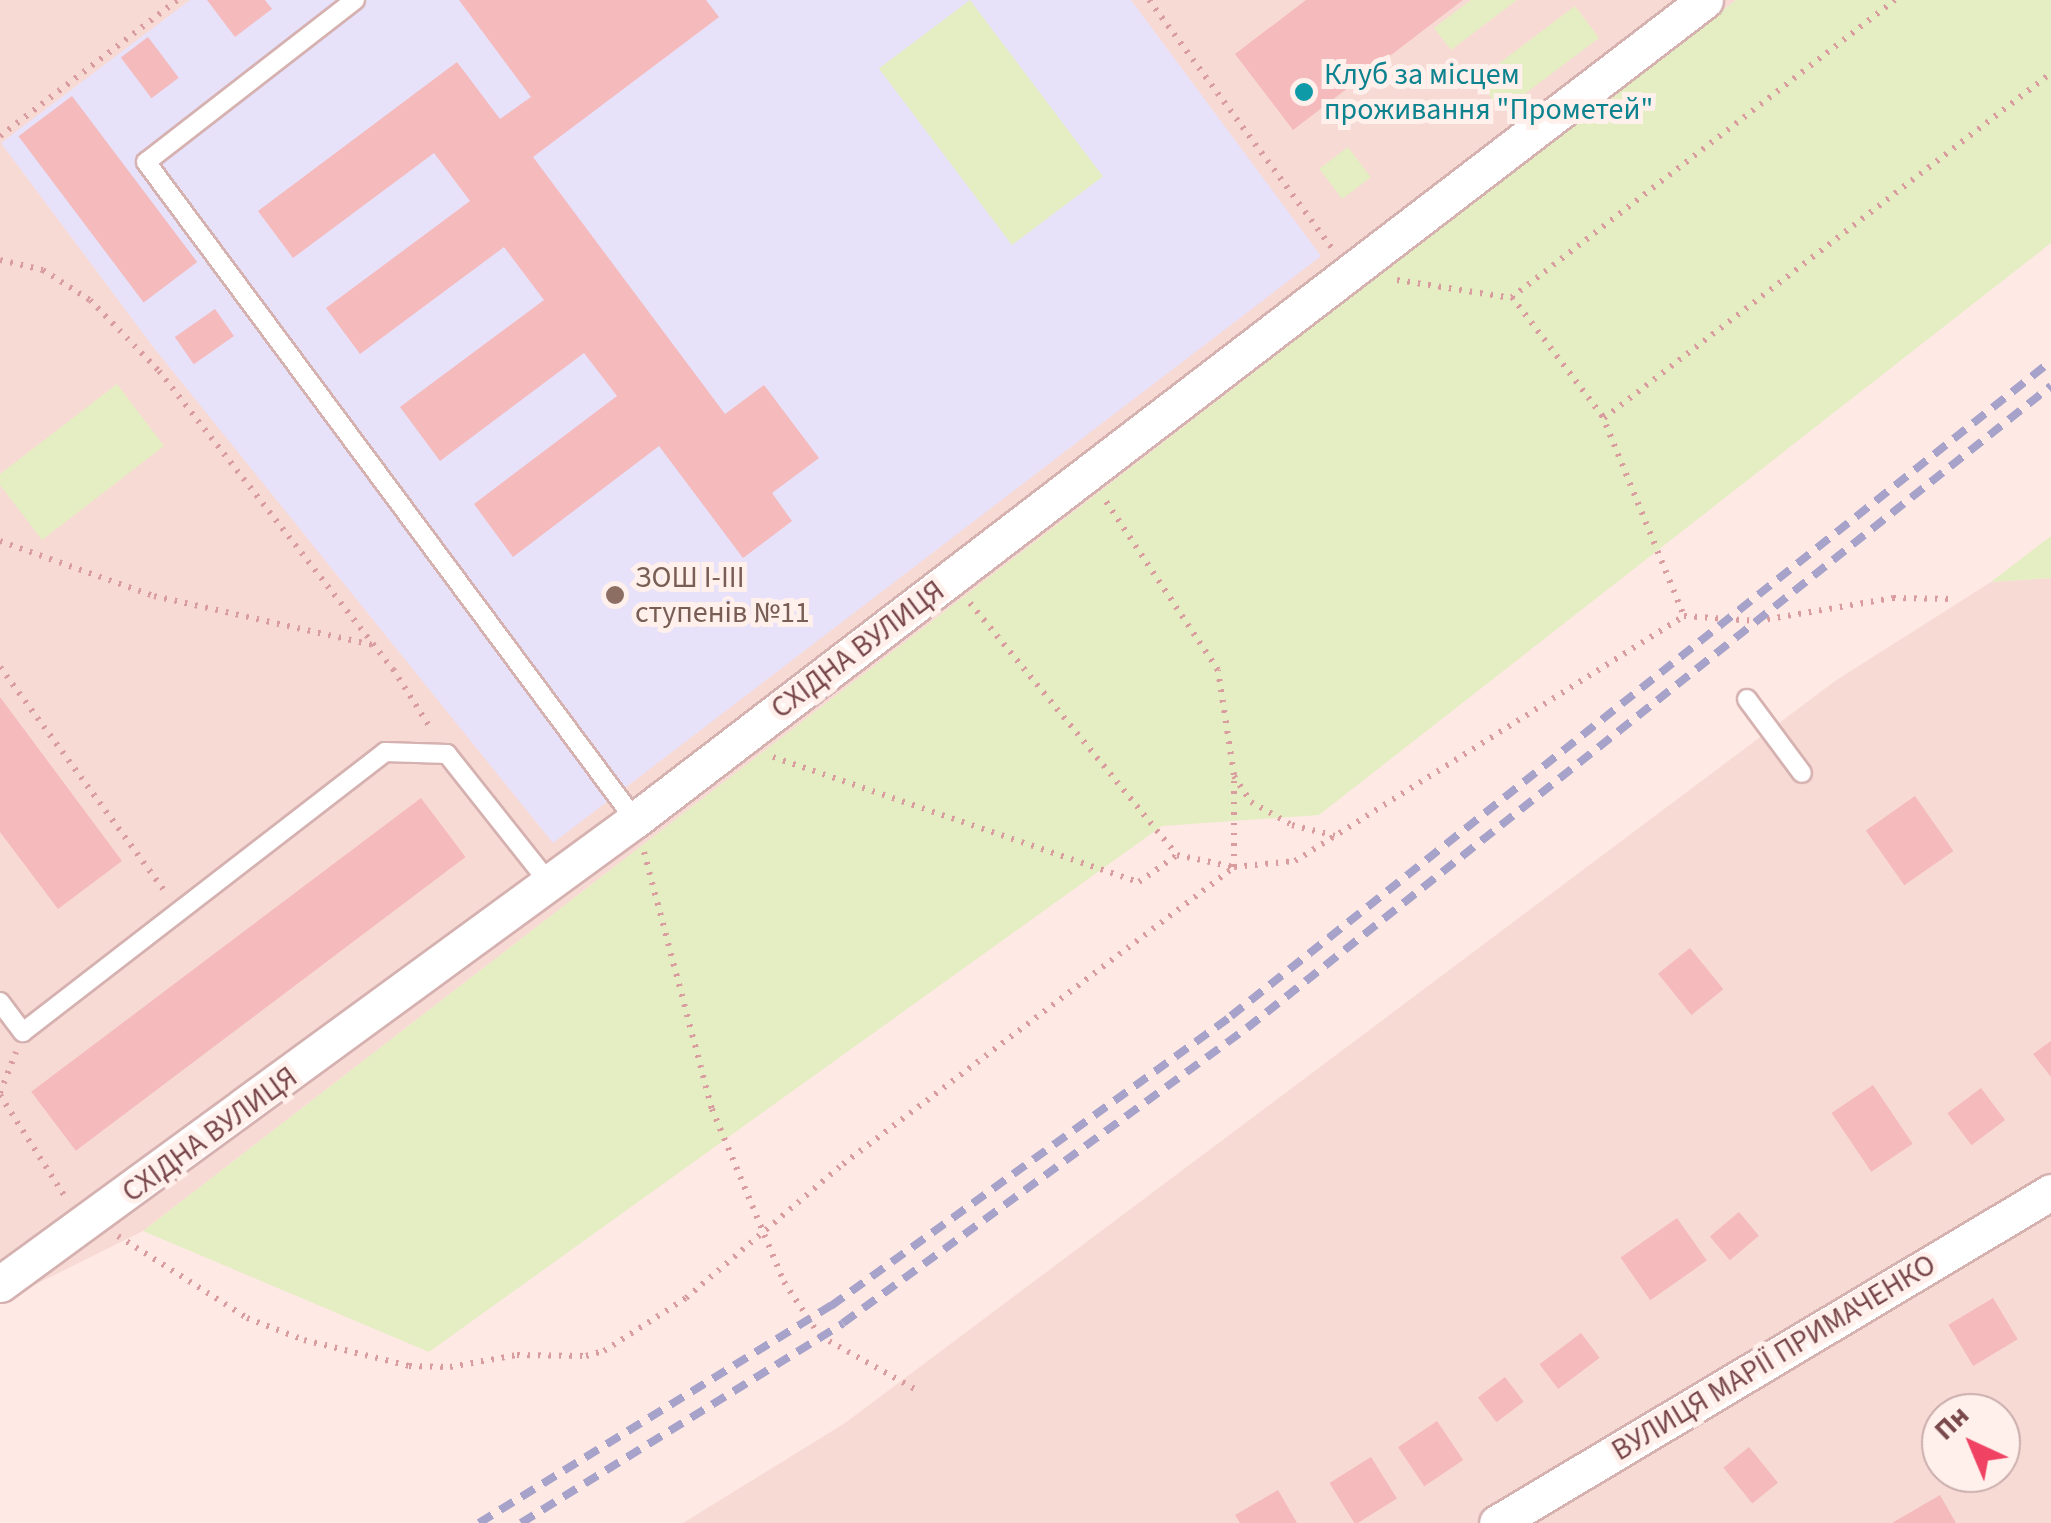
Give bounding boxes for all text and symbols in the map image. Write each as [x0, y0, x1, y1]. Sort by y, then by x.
place label: Клуб за місцем проживання "Прометей" [1324, 57, 1653, 128]
marker: Клуб за місцем проживання "Прометей" [1293, 81, 1315, 103]
place label: ЗОШ І-ІІІ ступенів №11 [635, 560, 810, 630]
street label: СХІДНА ВУЛИЦЯ [764, 573, 952, 727]
marker: ЗОШ І-ІІІ ступенів №11 [604, 584, 626, 606]
street label: СХІДНА ВУЛИЦЯ [115, 1059, 305, 1211]
street label: ВУЛИЦЯ МАРІЇ ПРИМАЧЕНКО [1606, 1247, 1942, 1469]
north arrow [1921, 1393, 2021, 1493]
text: Пн [1925, 1396, 1978, 1449]

